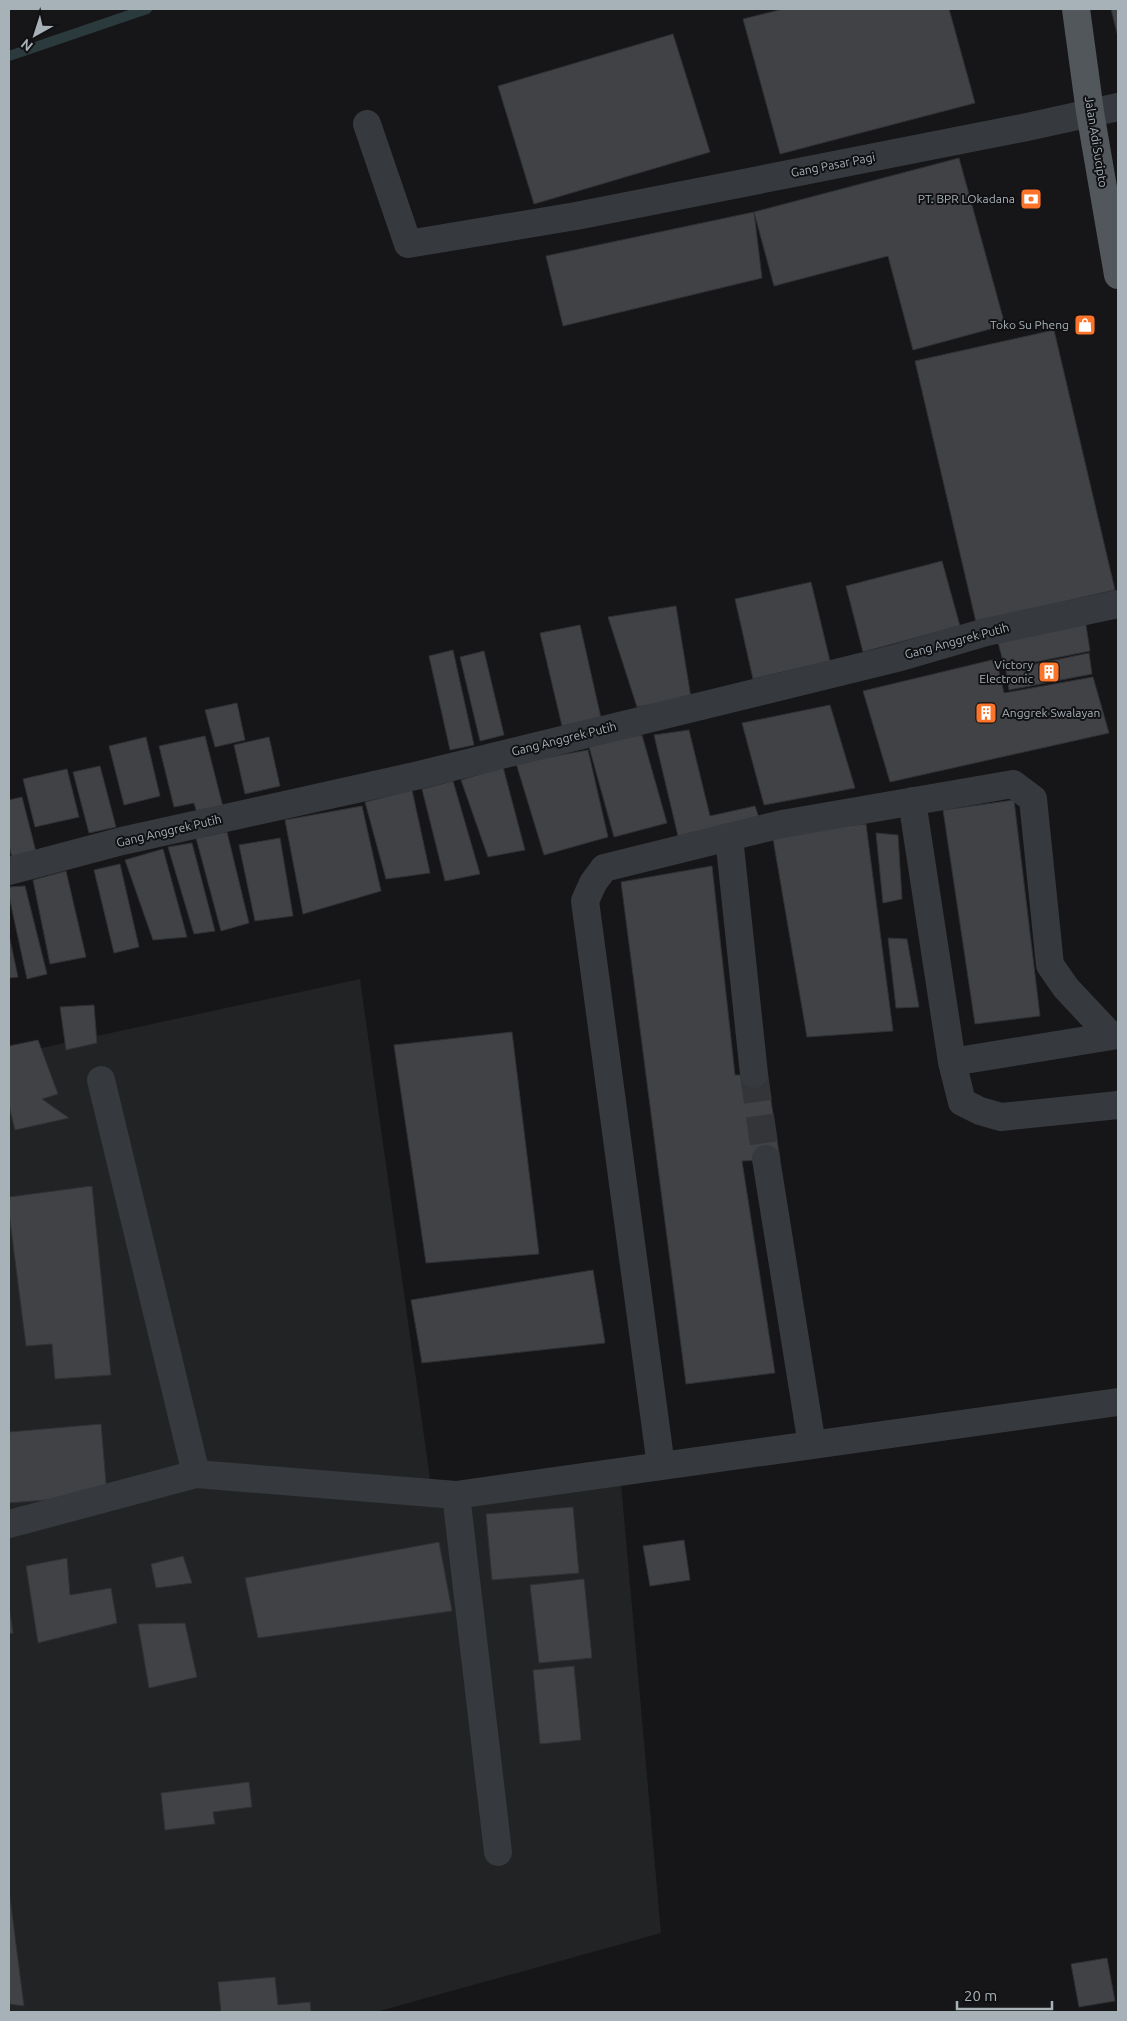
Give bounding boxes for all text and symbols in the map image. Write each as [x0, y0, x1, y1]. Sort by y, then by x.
north arrow [10, 10, 60, 60]
text: N [18, 36, 36, 55]
street label: Jalan Adi Sucipto [1083, 96, 1110, 188]
street label: Gang Pasar Pagi [790, 150, 876, 179]
bank icon: PT. BPR LOkadana [1019, 187, 1043, 211]
place label: PT. BPR LOkadana [918, 192, 1015, 205]
shop icon: Toko Su Pheng [1073, 313, 1097, 337]
place label: Toko Su Pheng [990, 318, 1069, 331]
street label: Gang Anggrek Putih [903, 620, 1011, 661]
place label: Victory Electronic [979, 658, 1033, 685]
building icon: Victory Electronic [1037, 660, 1061, 684]
building icon: Anggrek Swalayan [974, 701, 998, 725]
place label: Anggrek Swalayan [1002, 706, 1100, 719]
street label: Gang Anggrek Putih [510, 719, 618, 758]
street label: Gang Anggrek Putih [115, 812, 223, 849]
scale bar [957, 1978, 1052, 2010]
text: 20 m [964, 1987, 997, 2004]

